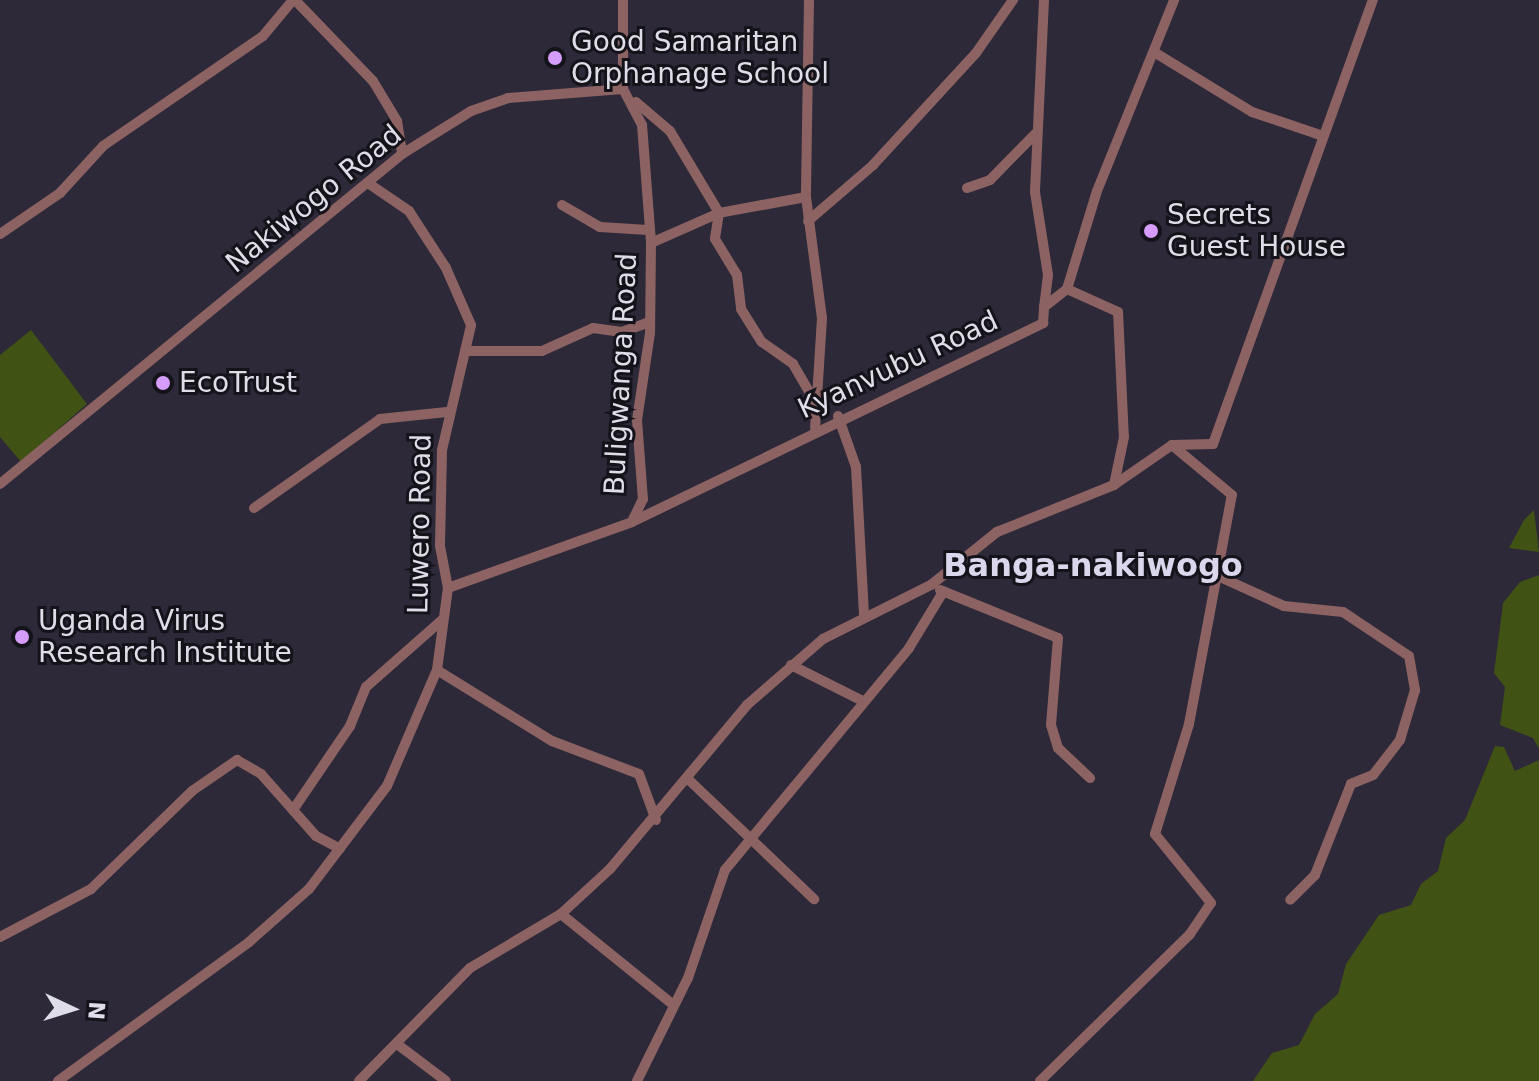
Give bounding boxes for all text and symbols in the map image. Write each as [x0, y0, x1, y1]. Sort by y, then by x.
place label: Good Samaritan Orphanage School [571, 25, 829, 91]
marker: Good Samaritan Orphanage School [546, 49, 564, 67]
street label: Nakiwogo Road [219, 118, 409, 280]
place label: Secrets Guest House [1167, 198, 1346, 264]
marker: Secrets Guest House [1142, 222, 1160, 240]
street label: Buligwanga Road [598, 252, 644, 496]
street label: Kyanvubu Road [793, 304, 1003, 426]
place label: EcoTrust [179, 366, 297, 400]
marker: EcoTrust [154, 374, 172, 392]
street label: Luwero Road [402, 434, 438, 614]
district label: Banga-nakiwogo [943, 546, 1243, 584]
place label: Uganda Virus Research Institute [38, 604, 292, 670]
marker: Uganda Virus Research Institute [13, 628, 31, 646]
north arrow [32, 969, 112, 1049]
text: N [83, 1001, 110, 1021]

